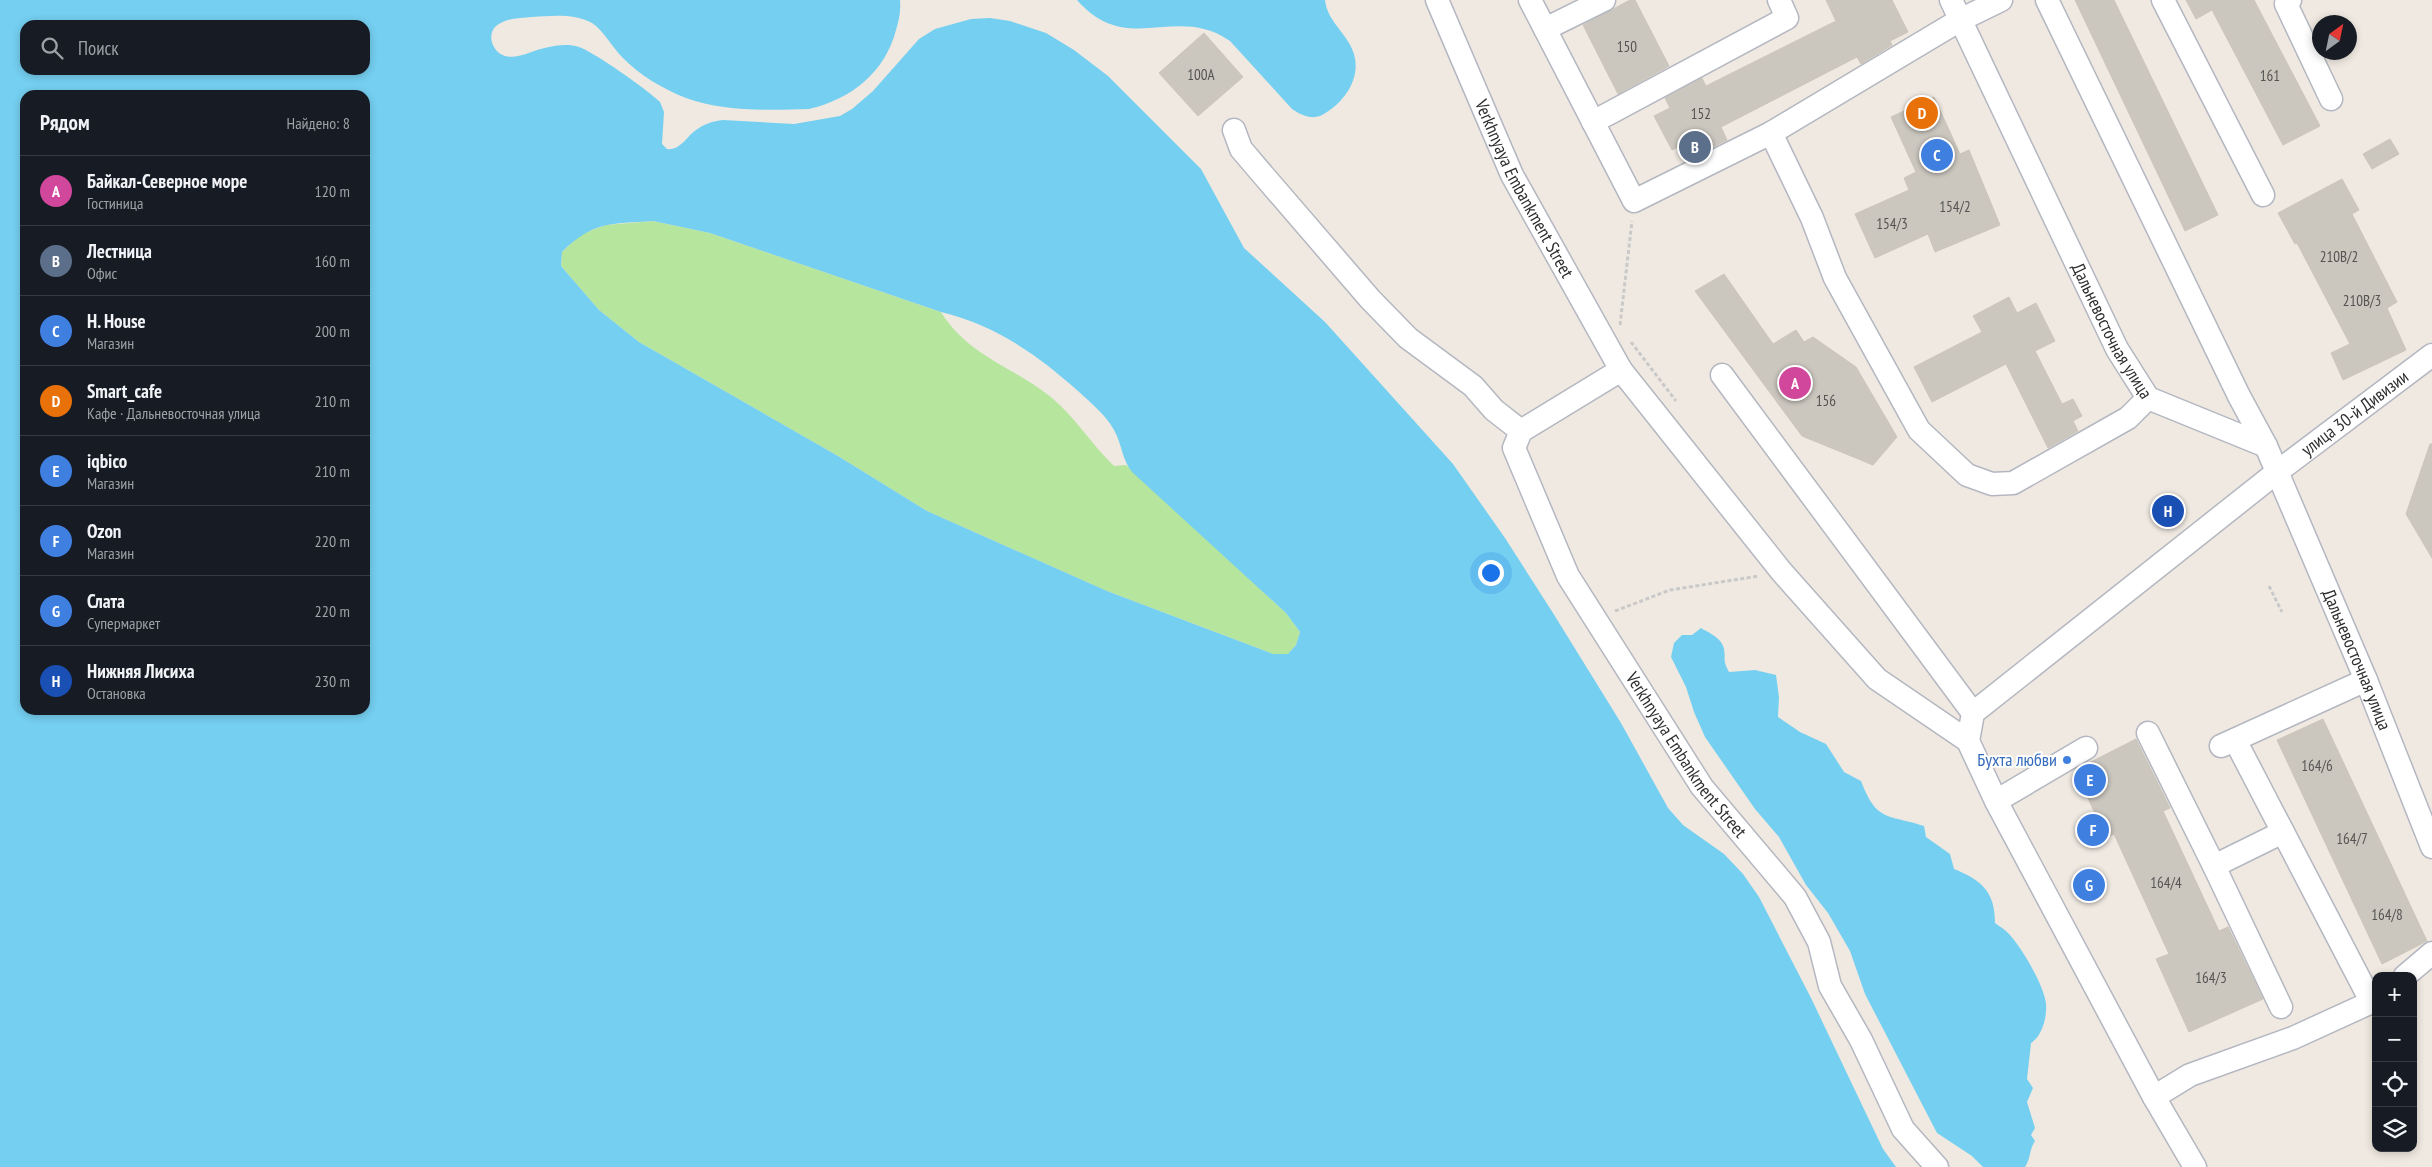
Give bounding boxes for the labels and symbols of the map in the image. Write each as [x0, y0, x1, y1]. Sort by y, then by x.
north arrow [2312, 15, 2357, 60]
house number: 150 [1617, 37, 1637, 56]
house number: 100А [1187, 65, 1216, 84]
house number: 161 [2260, 66, 2280, 85]
pin: D [1906, 94, 1938, 132]
street label: Verkhnyaya Embankment Street [1470, 95, 1579, 282]
house number: 152 [1691, 104, 1711, 123]
pin: B [1679, 128, 1711, 166]
pin: C [1921, 136, 1953, 174]
house number: 154/2 [1939, 197, 1971, 216]
house number: 154/3 [1876, 214, 1908, 233]
house number: 210В/2 [2320, 247, 2358, 266]
street label: Дальневосточная улица [2067, 259, 2158, 403]
house number: 210В/3 [2343, 291, 2381, 310]
pin: A [1779, 364, 1811, 402]
street label: улица 30-й Дивизии [2296, 365, 2413, 461]
house number: 156 [1816, 391, 1836, 410]
pin: H [2152, 492, 2184, 530]
your location [1478, 560, 1504, 586]
street label: Дальневосточная улица [2317, 585, 2397, 733]
street label: Verkhnyaya Embankment Street [1620, 667, 1752, 842]
place label: Бухта любви [1977, 748, 2057, 771]
marker: Бухта любви [2061, 754, 2073, 766]
house number: 164/6 [2301, 756, 2333, 775]
pin: E [2074, 761, 2106, 799]
pin: F [2077, 811, 2109, 849]
house number: 164/7 [2336, 829, 2368, 848]
pin: G [2073, 866, 2105, 904]
house number: 164/4 [2150, 873, 2182, 892]
house number: 164/8 [2371, 905, 2403, 924]
house number: 164/3 [2195, 968, 2227, 987]

